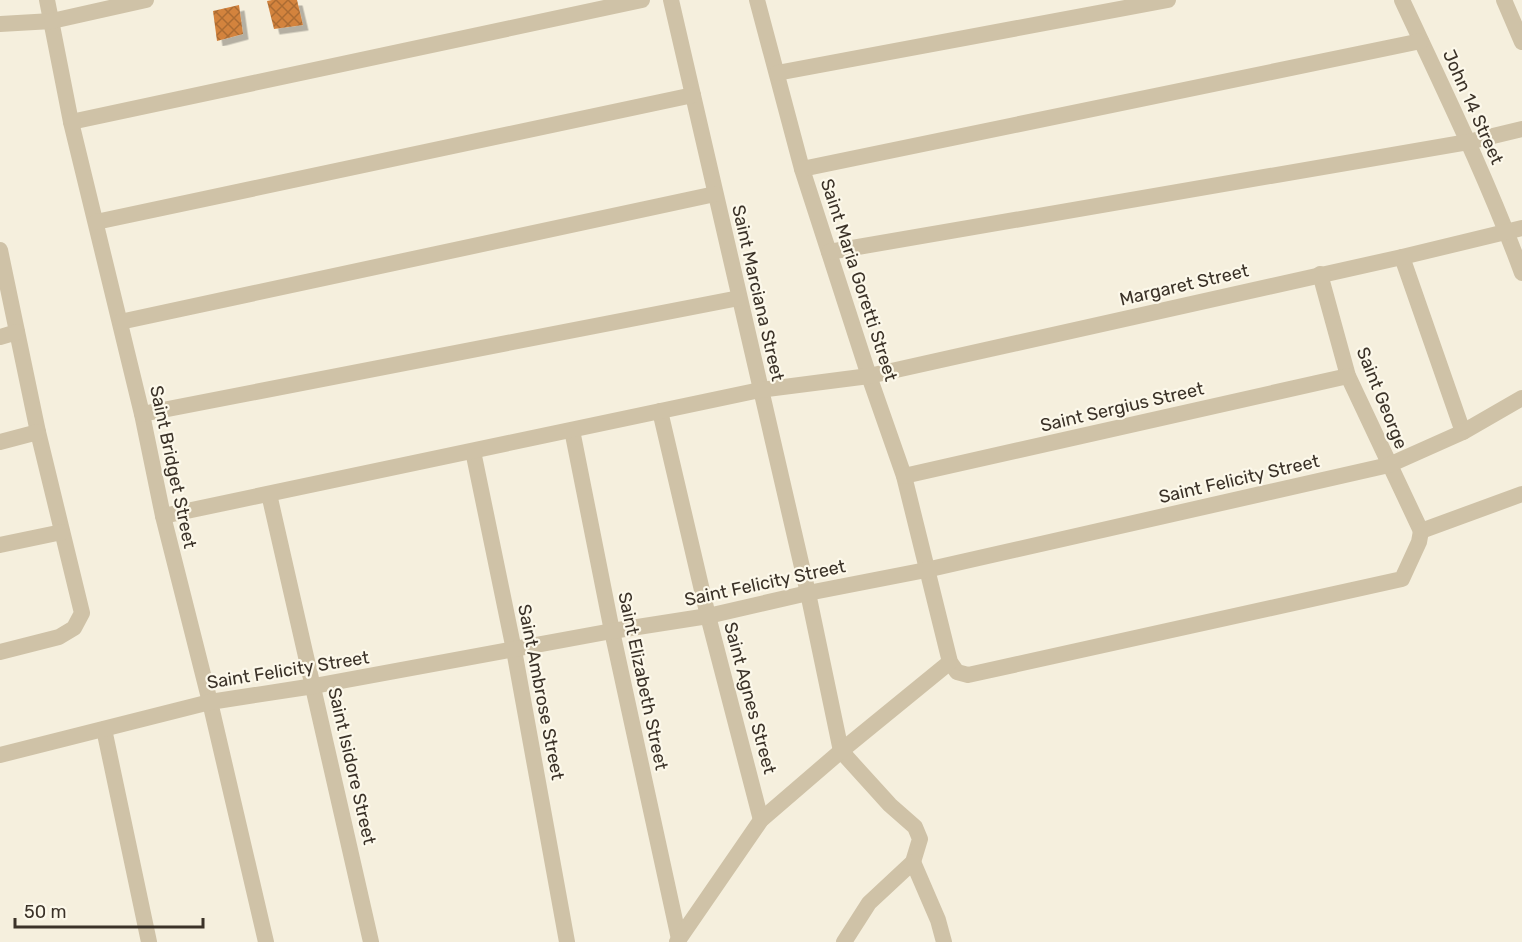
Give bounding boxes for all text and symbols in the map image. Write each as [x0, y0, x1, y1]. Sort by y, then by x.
street label: John 14 Street [1438, 46, 1508, 168]
street label: Saint Maria Goretti Street [816, 176, 902, 384]
street label: Saint Marciana Street [727, 203, 789, 383]
street label: Margaret Street [1117, 259, 1251, 311]
street label: Saint George [1352, 344, 1412, 452]
street label: Saint Sergius Street [1038, 377, 1206, 437]
street label: Saint Bridget Street [145, 384, 201, 550]
street label: Saint Felicity Street [1157, 450, 1321, 508]
street label: Saint Felicity Street [682, 555, 848, 611]
street label: Saint Elizabeth Street [613, 590, 673, 772]
street label: Saint Ambrose Street [513, 602, 569, 782]
street label: Saint Agnes Street [719, 620, 781, 776]
street label: Saint Felicity Street [205, 646, 371, 694]
street label: Saint Isidore Street [323, 685, 381, 847]
scale bar [15, 891, 202, 929]
text: 50 m [24, 901, 67, 923]

